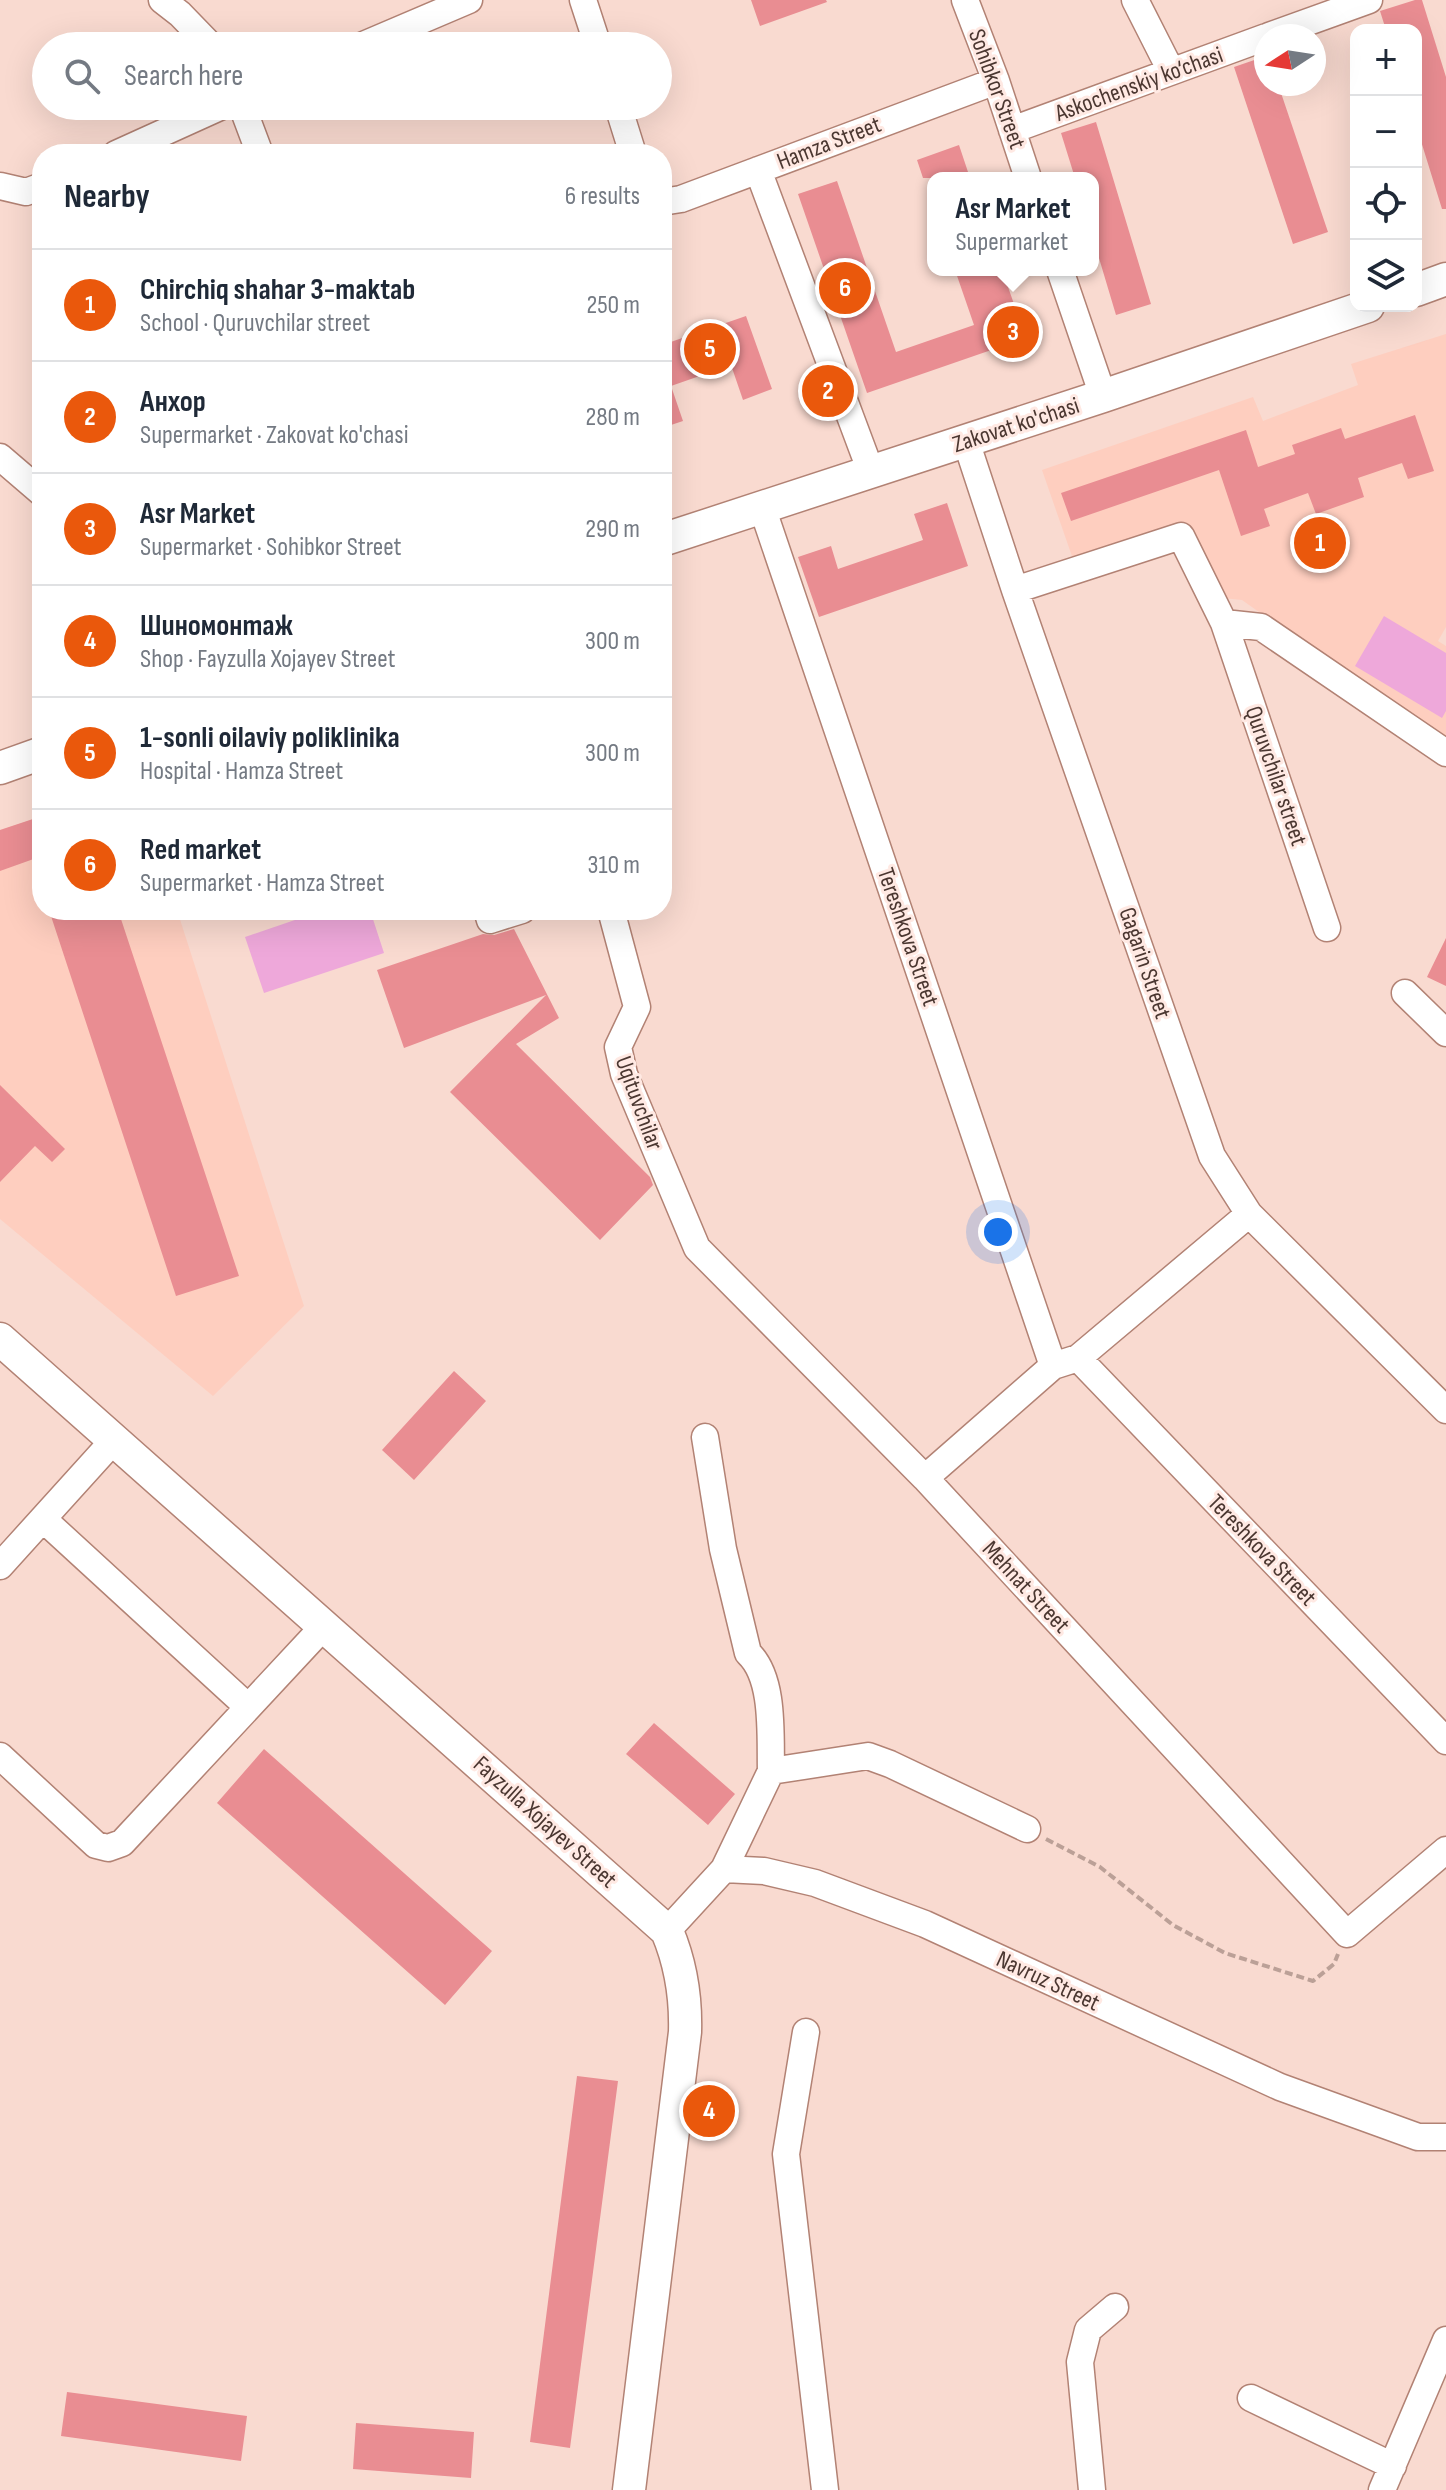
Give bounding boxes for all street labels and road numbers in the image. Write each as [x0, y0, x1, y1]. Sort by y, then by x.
street label: Sohibkor Street [962, 25, 1032, 153]
street label: Askochenskiy ko‘chasi [1050, 40, 1227, 128]
street label: Hamza Street [773, 110, 885, 176]
street label: Zakovat ko'chasi [949, 391, 1083, 459]
street label: Quruvchilar street [1239, 702, 1313, 850]
street label: Tereshkova Street [871, 864, 945, 1010]
street label: Gagarin Street [1112, 904, 1178, 1022]
street label: Uqituvchilar [609, 1052, 669, 1154]
street label: Tereshkova Street [1202, 1488, 1322, 1612]
street label: Mehnat Street [976, 1535, 1076, 1639]
street label: Fayzulla Xojayev Street [467, 1750, 623, 1894]
street label: Navruz Street [992, 1944, 1104, 2018]

